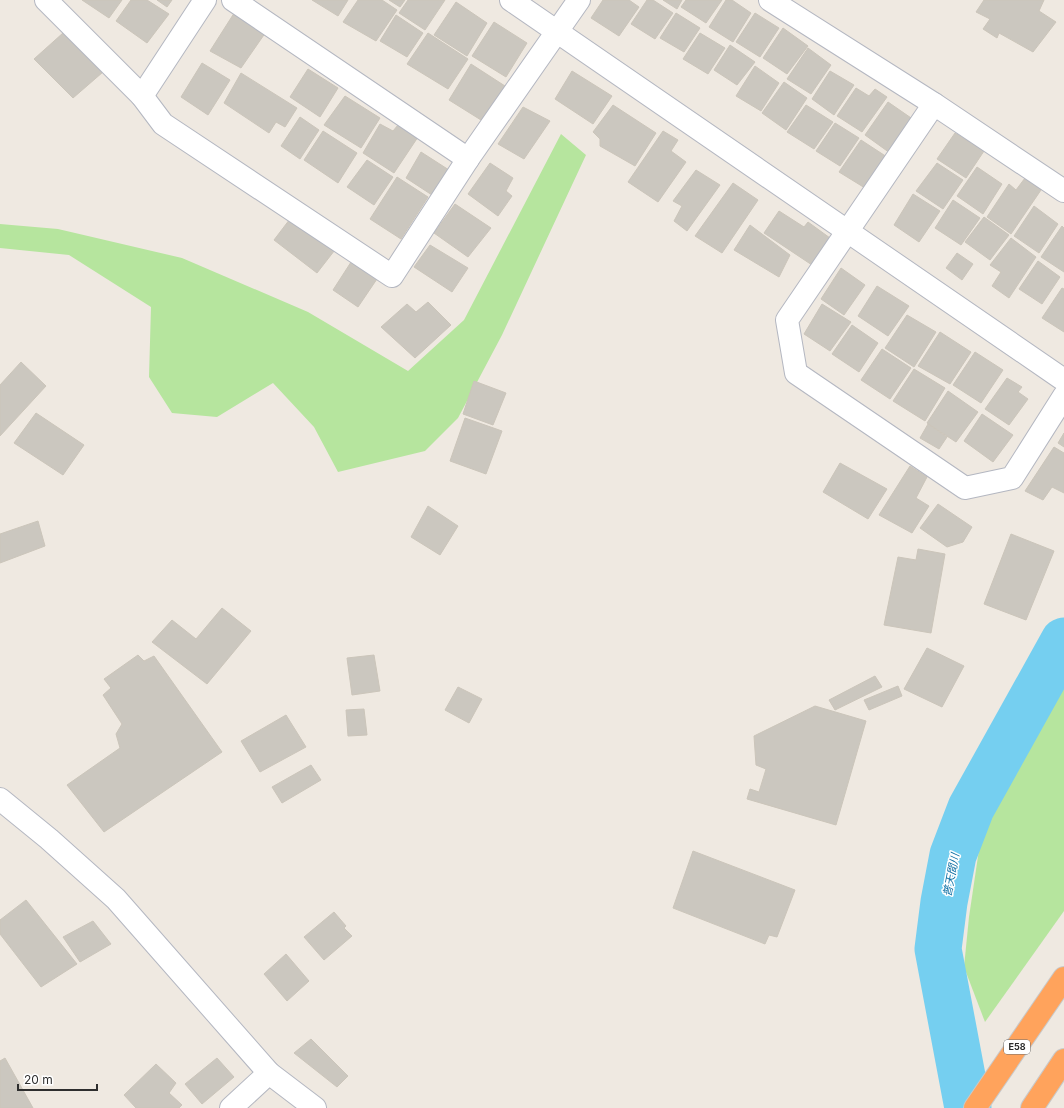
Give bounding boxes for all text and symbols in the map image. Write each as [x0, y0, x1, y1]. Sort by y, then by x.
water label: 普天間川 [940, 851, 962, 898]
road number: E58 [1004, 1040, 1030, 1054]
scale bar [18, 1066, 97, 1092]
text: 20 m [24, 1072, 53, 1087]

